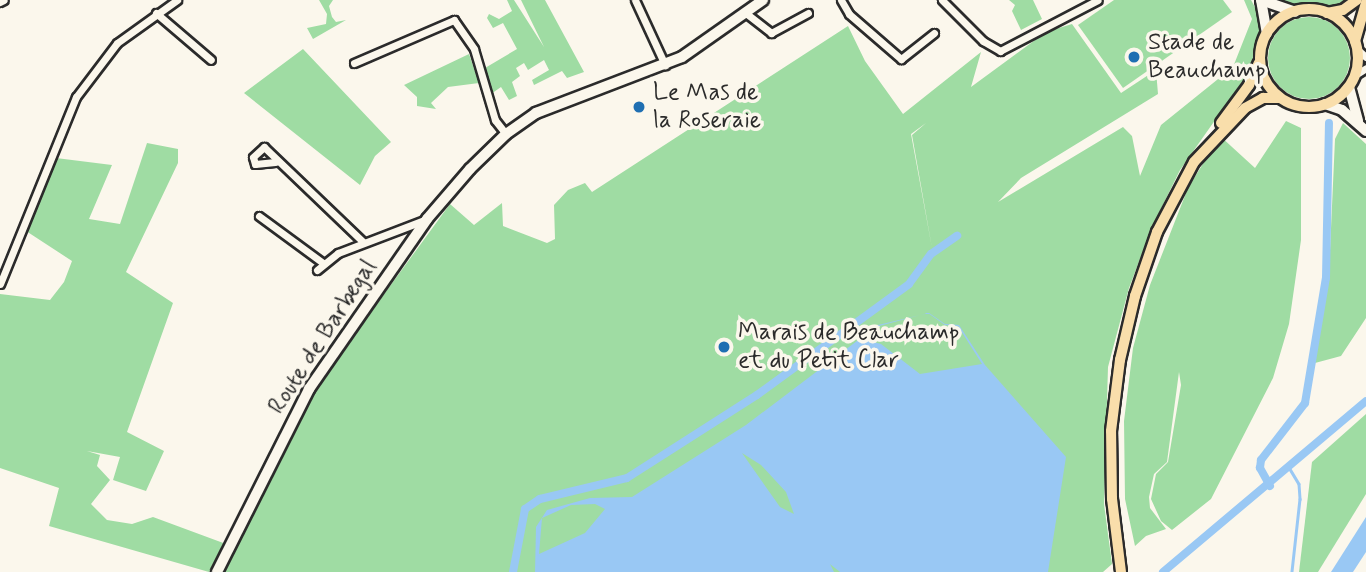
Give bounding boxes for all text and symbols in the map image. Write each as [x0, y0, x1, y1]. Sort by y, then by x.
place label: Stade de Beauchamp [1148, 29, 1265, 85]
marker: Stade de Beauchamp [1126, 49, 1142, 65]
place label: Le Mas de la Roseraie [653, 79, 765, 135]
marker: Le Mas de la Roseraie [631, 99, 647, 115]
street label: Route de Barbegal [263, 255, 383, 419]
place label: Marais de Beauchamp et du Petit Clar [738, 319, 961, 375]
marker: Marais de Beauchamp et du Petit Clar [716, 339, 732, 355]

